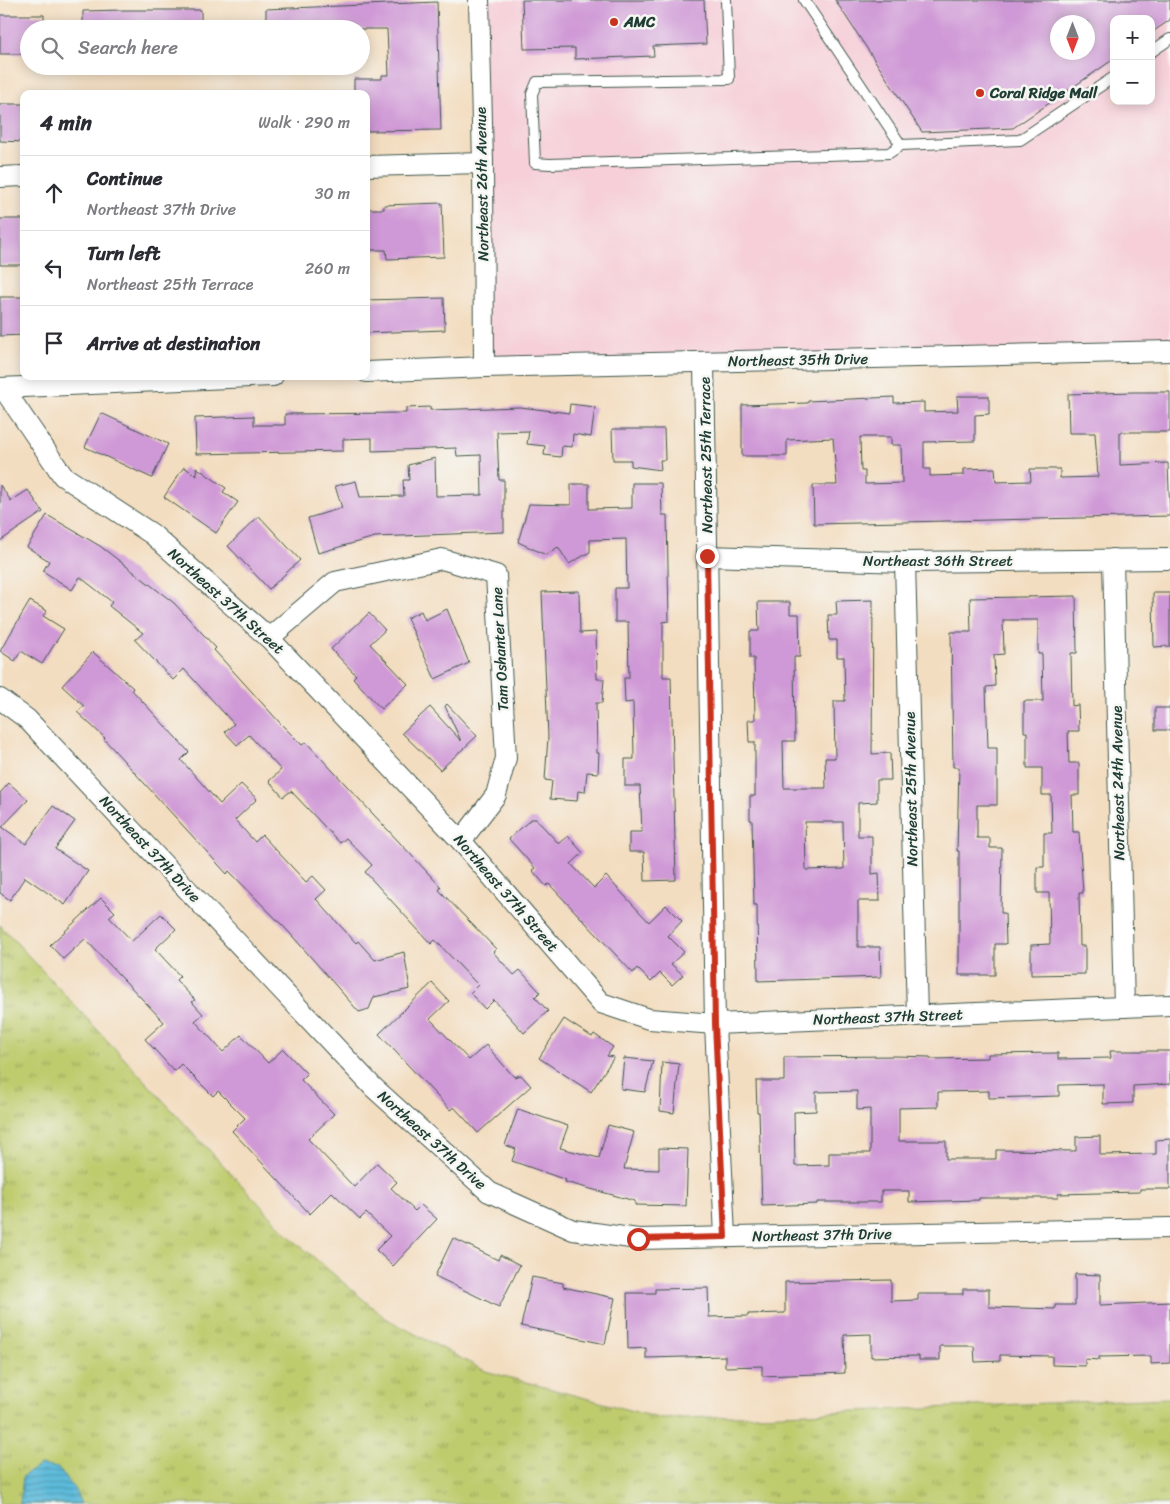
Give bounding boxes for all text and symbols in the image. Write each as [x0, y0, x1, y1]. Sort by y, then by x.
place label: AMC [623, 9, 656, 35]
north arrow [1050, 15, 1095, 60]
map controls [1110, 15, 1155, 105]
button: + [1110, 15, 1155, 60]
marker: AMC [608, 16, 620, 28]
search box [20, 20, 370, 75]
text: Search here [78, 31, 178, 64]
icon: search [38, 34, 66, 62]
button: − [1110, 60, 1155, 105]
place label: Coral Ridge Mall [989, 80, 1098, 106]
marker: Coral Ridge Mall [974, 87, 986, 99]
text: 4 min [40, 104, 92, 142]
street label: Northeast 26th Avenue [468, 107, 496, 261]
text: Walk · 290 m [258, 108, 350, 137]
text: Continue [87, 162, 163, 195]
icon: ahead [40, 179, 68, 207]
text: 30 m [315, 179, 350, 208]
text: Northeast 37th Drive [87, 195, 236, 224]
text: Turn left [87, 237, 160, 270]
icon: left [40, 254, 68, 282]
text: 260 m [305, 254, 350, 283]
text: Northeast 25th Terrace [87, 270, 253, 299]
text: Arrive at destination [87, 327, 260, 360]
icon: arrive [40, 329, 68, 357]
street label: Northeast 35th Drive [728, 346, 869, 374]
street label: Northeast 25th Terrace [692, 377, 720, 533]
street label: Northeast 37th Street [162, 541, 291, 661]
route end [696, 545, 719, 568]
street label: Northeast 36th Street [863, 548, 1013, 574]
street label: Tam Oshanter Lane [484, 586, 516, 712]
street label: Northeast 24th Avenue [1104, 705, 1132, 861]
street label: Northeast 25th Avenue [897, 711, 925, 867]
street label: Northeast 37th Drive [93, 789, 207, 909]
street label: Northeast 37th Street [447, 828, 565, 958]
street label: Northeast 37th Street [813, 1001, 964, 1033]
street label: Northeast 37th Drive [371, 1084, 493, 1197]
street label: Northeast 37th Drive [752, 1221, 892, 1249]
route start [627, 1228, 650, 1251]

